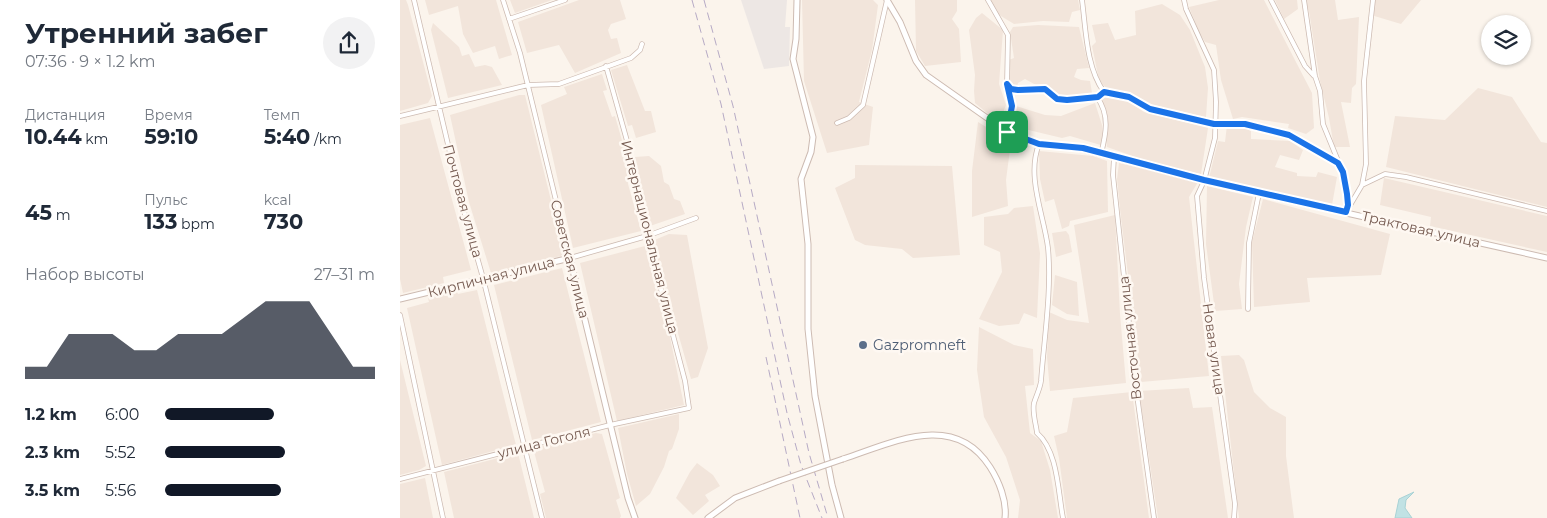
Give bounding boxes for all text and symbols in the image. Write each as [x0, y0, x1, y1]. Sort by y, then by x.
map controls [1481, 15, 1531, 65]
button: layers [1481, 15, 1531, 65]
text: Утренний забег [25, 16, 268, 50]
button: share [323, 17, 375, 69]
text: 07:36 · 9 × 1.2 km [25, 52, 156, 71]
text: Дистанция [25, 106, 105, 124]
text: Время [144, 106, 193, 124]
text: Темп [264, 106, 300, 124]
pin [986, 111, 1028, 153]
icon: arrive [993, 118, 1021, 146]
text: 10.44 [25, 124, 82, 149]
text: 59:10 [144, 124, 198, 149]
text: 5:40 [264, 124, 310, 149]
text: km [82, 130, 108, 148]
text: /km [310, 130, 342, 148]
street label: Интернациональная улица [617, 138, 683, 336]
street label: Почтовая улица [439, 142, 487, 260]
text: Пульс [144, 191, 188, 209]
text: kcal [264, 191, 292, 209]
street label: Советская улица [547, 198, 593, 320]
text: 45 [25, 200, 52, 225]
text: m [52, 206, 71, 224]
street label: Трактовая улица [1360, 207, 1482, 251]
text: 133 [144, 209, 177, 234]
text: 730 [264, 209, 303, 234]
text: bpm [177, 215, 215, 233]
street label: Кирпичная улица [426, 253, 556, 301]
text: Набор высоты [25, 265, 145, 284]
text: 27–31 m [314, 265, 375, 284]
street label: Восточная улица [1115, 275, 1145, 401]
street label: Новая улица [1199, 302, 1229, 396]
place label: Gazpromneft [873, 336, 966, 354]
marker: Gazpromneft [857, 339, 869, 351]
text: 1.2 km [25, 405, 77, 424]
text: 6:00 [105, 405, 139, 424]
street label: улица Гоголя [495, 422, 592, 462]
text: 2.3 km [25, 443, 80, 462]
text: 5:52 [105, 443, 136, 462]
text: 3.5 km [25, 481, 80, 500]
text: 5:56 [105, 481, 136, 500]

